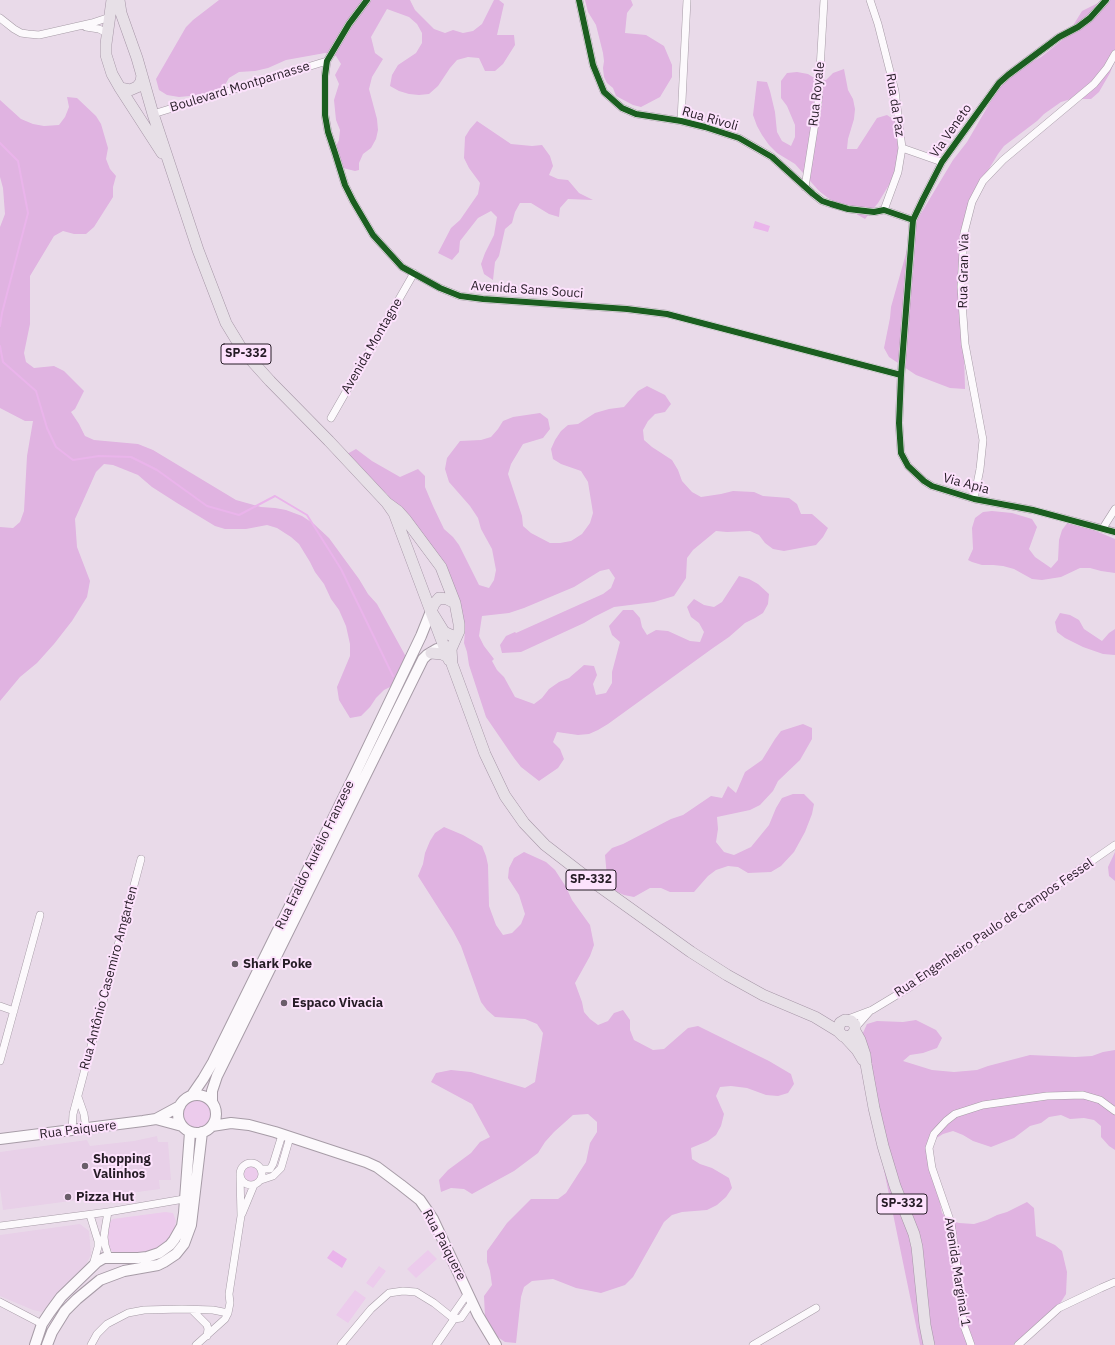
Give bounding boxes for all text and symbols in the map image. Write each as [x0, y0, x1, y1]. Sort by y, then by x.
street label: Boulevard Montparnasse [168, 58, 312, 116]
street label: Rua Royale [806, 61, 828, 127]
street label: Rua da Paz [882, 72, 908, 138]
street label: Via Veneto [927, 101, 975, 161]
street label: Rua Rivoli [680, 104, 740, 134]
street label: Rua Gran Via [956, 233, 972, 309]
street label: Avenida Sans Souci [470, 278, 584, 302]
street label: Avenida Montagne [338, 295, 406, 397]
road number: SP-332 [221, 344, 271, 364]
street label: Via Apia [941, 470, 991, 498]
street label: Rua Eraldo Aurélio Franzese [272, 778, 358, 932]
street label: Rua Engenheiro Paulo de Campos Fessel [892, 855, 1096, 1001]
road number: SP-332 [566, 870, 616, 890]
street label: Rua Antônio Casemiro Amgarten [77, 884, 141, 1072]
place label: Shark Poke [243, 956, 312, 972]
marker: Shark Poke [230, 959, 240, 969]
place label: Espaco Vivacia [292, 995, 383, 1011]
marker: Espaco Vivacia [279, 998, 289, 1008]
street label: Rua Paiquere [39, 1118, 117, 1142]
place label: Shopping Valinhos [93, 1151, 151, 1182]
marker: Shopping Valinhos [80, 1161, 90, 1171]
place label: Pizza Hut [76, 1189, 134, 1205]
marker: Pizza Hut [63, 1192, 73, 1202]
road number: SP-332 [877, 1194, 927, 1214]
street label: Rua Paiquere [419, 1207, 469, 1283]
street label: Avenida Marginal 1 [941, 1216, 973, 1328]

